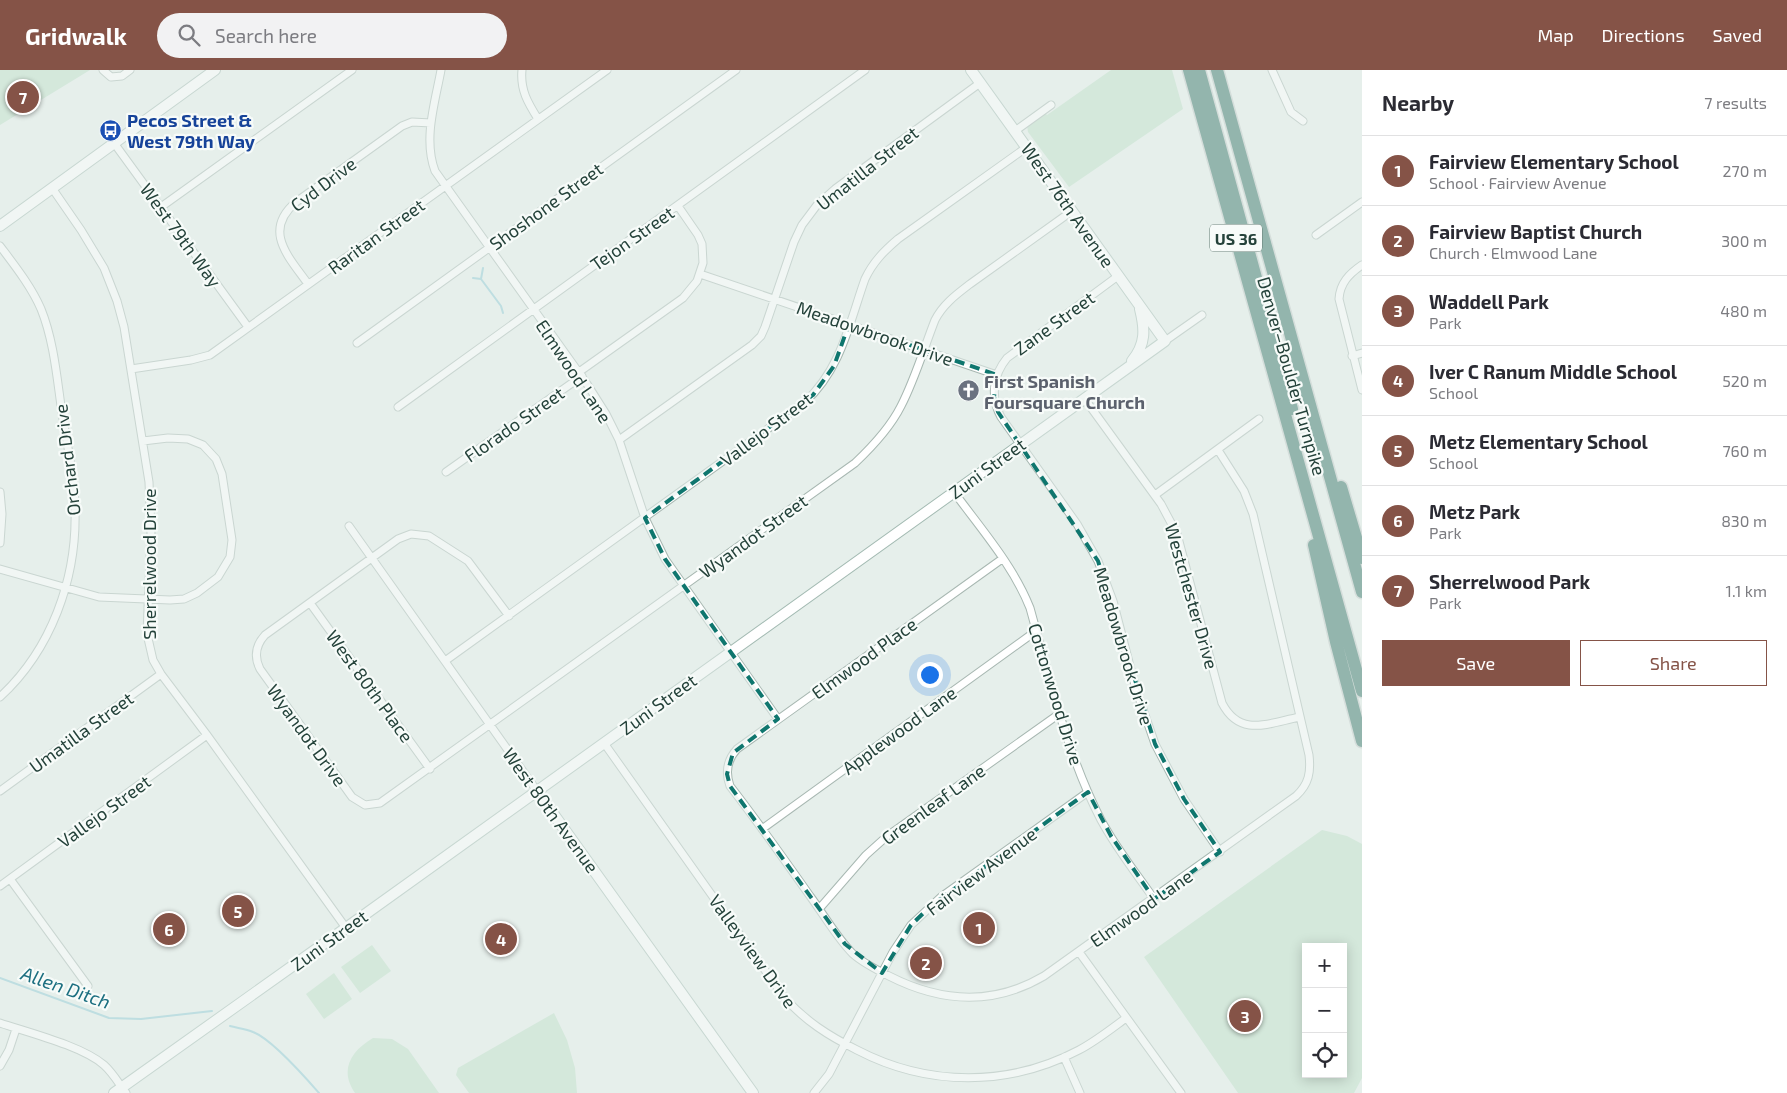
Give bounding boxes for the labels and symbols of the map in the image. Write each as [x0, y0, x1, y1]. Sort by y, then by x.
pin: 7 [7, 78, 39, 116]
place label: Pecos Street & West 79th Way [127, 109, 256, 152]
bus stop icon: Pecos Street & West 79th Way [99, 118, 123, 142]
street label: Umatilla Street [812, 121, 923, 215]
street label: West 76th Avenue [1017, 138, 1119, 272]
street label: Cyd Drive [286, 152, 360, 216]
street label: Shoshone Street [485, 157, 607, 255]
street label: West 79th Way [136, 179, 226, 292]
street label: Raritan Street [323, 194, 429, 278]
street label: Tejon Street [586, 201, 678, 275]
road number: US 36 [1210, 224, 1262, 252]
street label: Denver–Boulder Turnpike [1253, 274, 1331, 478]
street label: Zane Street [1009, 286, 1099, 360]
street label: Meadowbrook Drive [794, 296, 956, 370]
street label: Elmwood Lane [531, 315, 617, 427]
place label: First Spanish Foursquare Church [984, 370, 1145, 413]
church icon: First Spanish Foursquare Church [956, 379, 980, 403]
street label: Florado Street [460, 381, 568, 467]
street label: Vallejo Street [716, 387, 816, 471]
street label: Orchard Drive [49, 403, 85, 517]
street label: Zuni Street [944, 433, 1030, 503]
street label: Sherrelwood Drive [138, 488, 160, 640]
street label: Wyandot Street [695, 489, 811, 583]
street label: Westchester Drive [1161, 521, 1223, 671]
street label: Meadowbrook Drive [1089, 564, 1159, 728]
street label: Elmwood Place [807, 612, 921, 704]
street label: Cottonwood Drive [1024, 620, 1088, 768]
street label: West 80th Place [322, 625, 418, 747]
your location [917, 662, 943, 688]
street label: Zuni Street [615, 669, 701, 739]
street label: Wyandot Drive [263, 680, 351, 790]
street label: Applewood Lane [838, 681, 960, 779]
street label: Umatilla Street [25, 687, 138, 777]
street label: West 80th Avenue [498, 743, 604, 877]
street label: Greenleaf Lane [877, 759, 989, 849]
street label: Vallejo Street [53, 770, 155, 852]
street label: Fairview Avenue [921, 822, 1041, 920]
street label: Elmwood Lane [1086, 865, 1196, 951]
street label: Valleyview Drive [704, 890, 802, 1012]
pin: 5 [222, 892, 254, 930]
street label: Zuni Street [286, 905, 372, 975]
pin: 1 [963, 909, 995, 947]
pin: 6 [153, 910, 185, 948]
pin: 4 [485, 920, 517, 958]
pin: 2 [910, 944, 942, 982]
water label: Allen Ditch [17, 961, 114, 1013]
pin: 3 [1229, 997, 1261, 1035]

